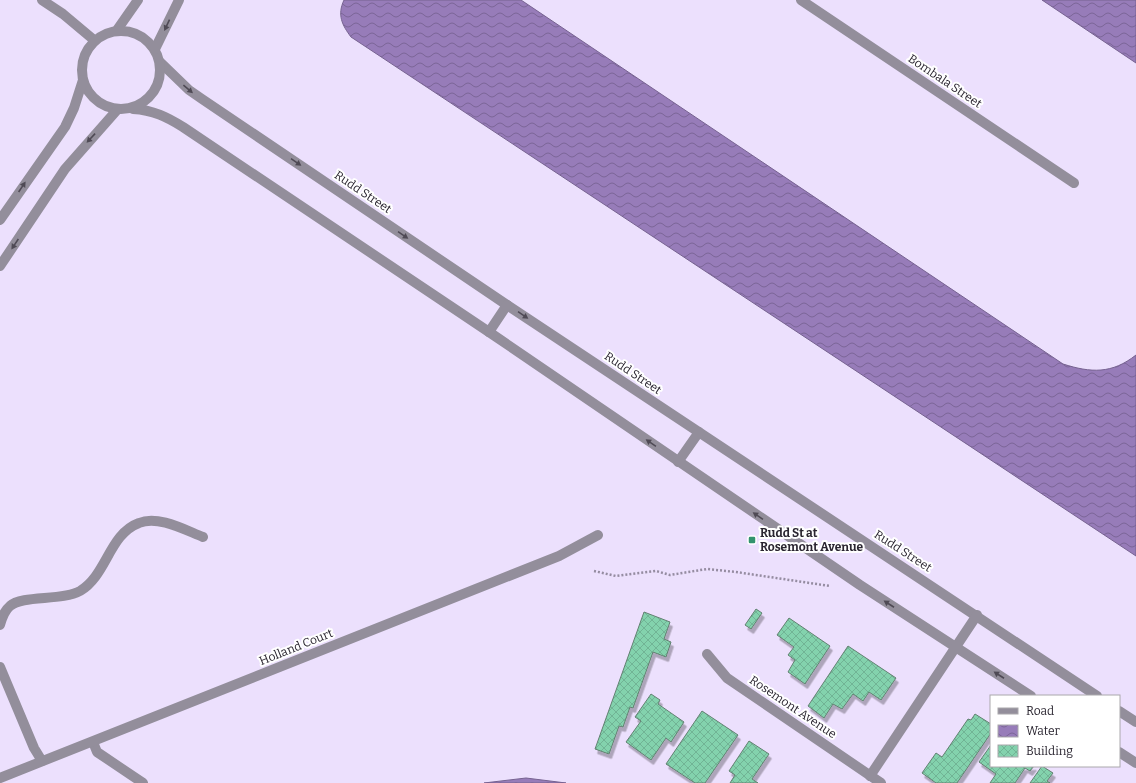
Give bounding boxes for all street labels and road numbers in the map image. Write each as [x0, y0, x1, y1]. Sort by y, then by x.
street label: Bombala Street [906, 51, 985, 111]
street label: Rudd Street [332, 168, 395, 217]
street label: Rudd Street [602, 349, 665, 398]
street label: Rudd Street [872, 527, 935, 575]
street label: Holland Court [257, 626, 335, 668]
street label: Rosemont Avenue [747, 673, 839, 741]

